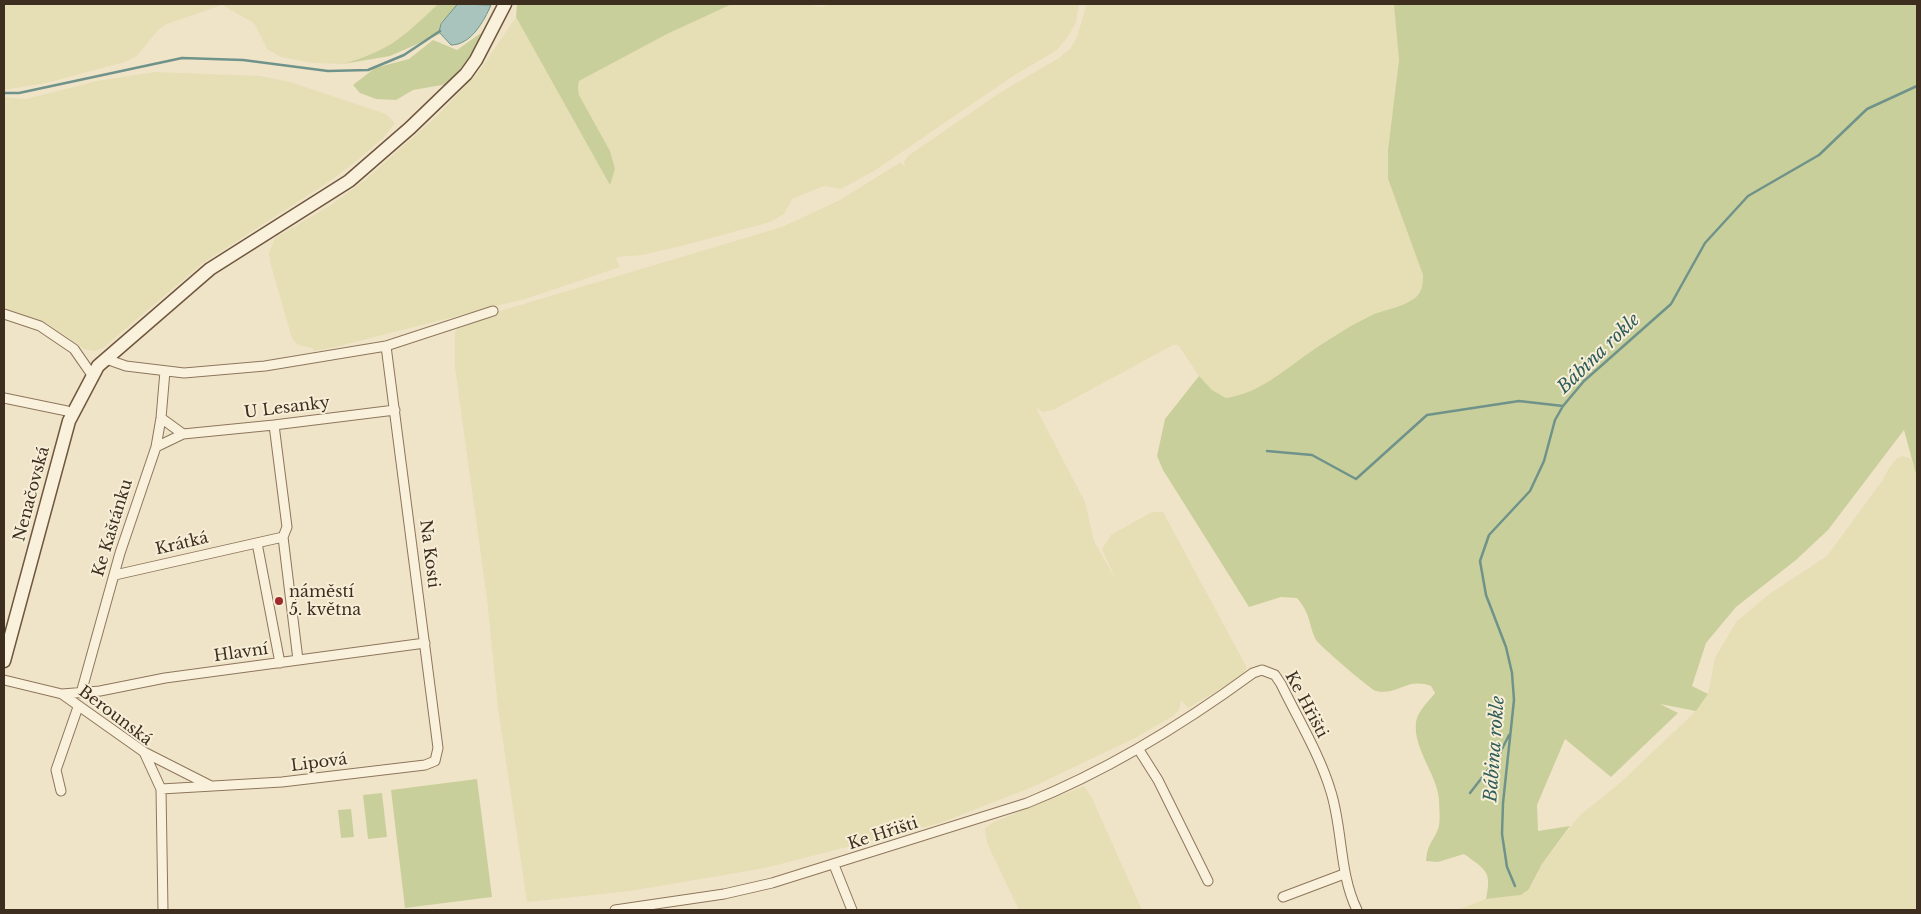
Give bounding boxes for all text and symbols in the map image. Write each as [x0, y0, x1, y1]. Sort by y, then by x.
water label: Bábina rokle [1553, 309, 1645, 399]
street label: U Lesanky [243, 393, 331, 423]
street label: Nenačovská [10, 445, 54, 543]
street label: Ke Kaštánku [89, 477, 137, 579]
street label: Na Kosti [415, 519, 443, 589]
street label: Krátká [154, 529, 210, 559]
place label: náměstí 5. května [289, 582, 361, 620]
marker: náměstí 5. května [273, 595, 285, 607]
street label: Hlavní [213, 640, 269, 666]
street label: Ke Hřišti [1280, 668, 1332, 742]
street label: Berounská [74, 682, 156, 750]
water label: Bábina rokle [1481, 695, 1509, 803]
street label: Lipová [290, 750, 348, 776]
street label: Ke Hřišti [846, 814, 920, 854]

